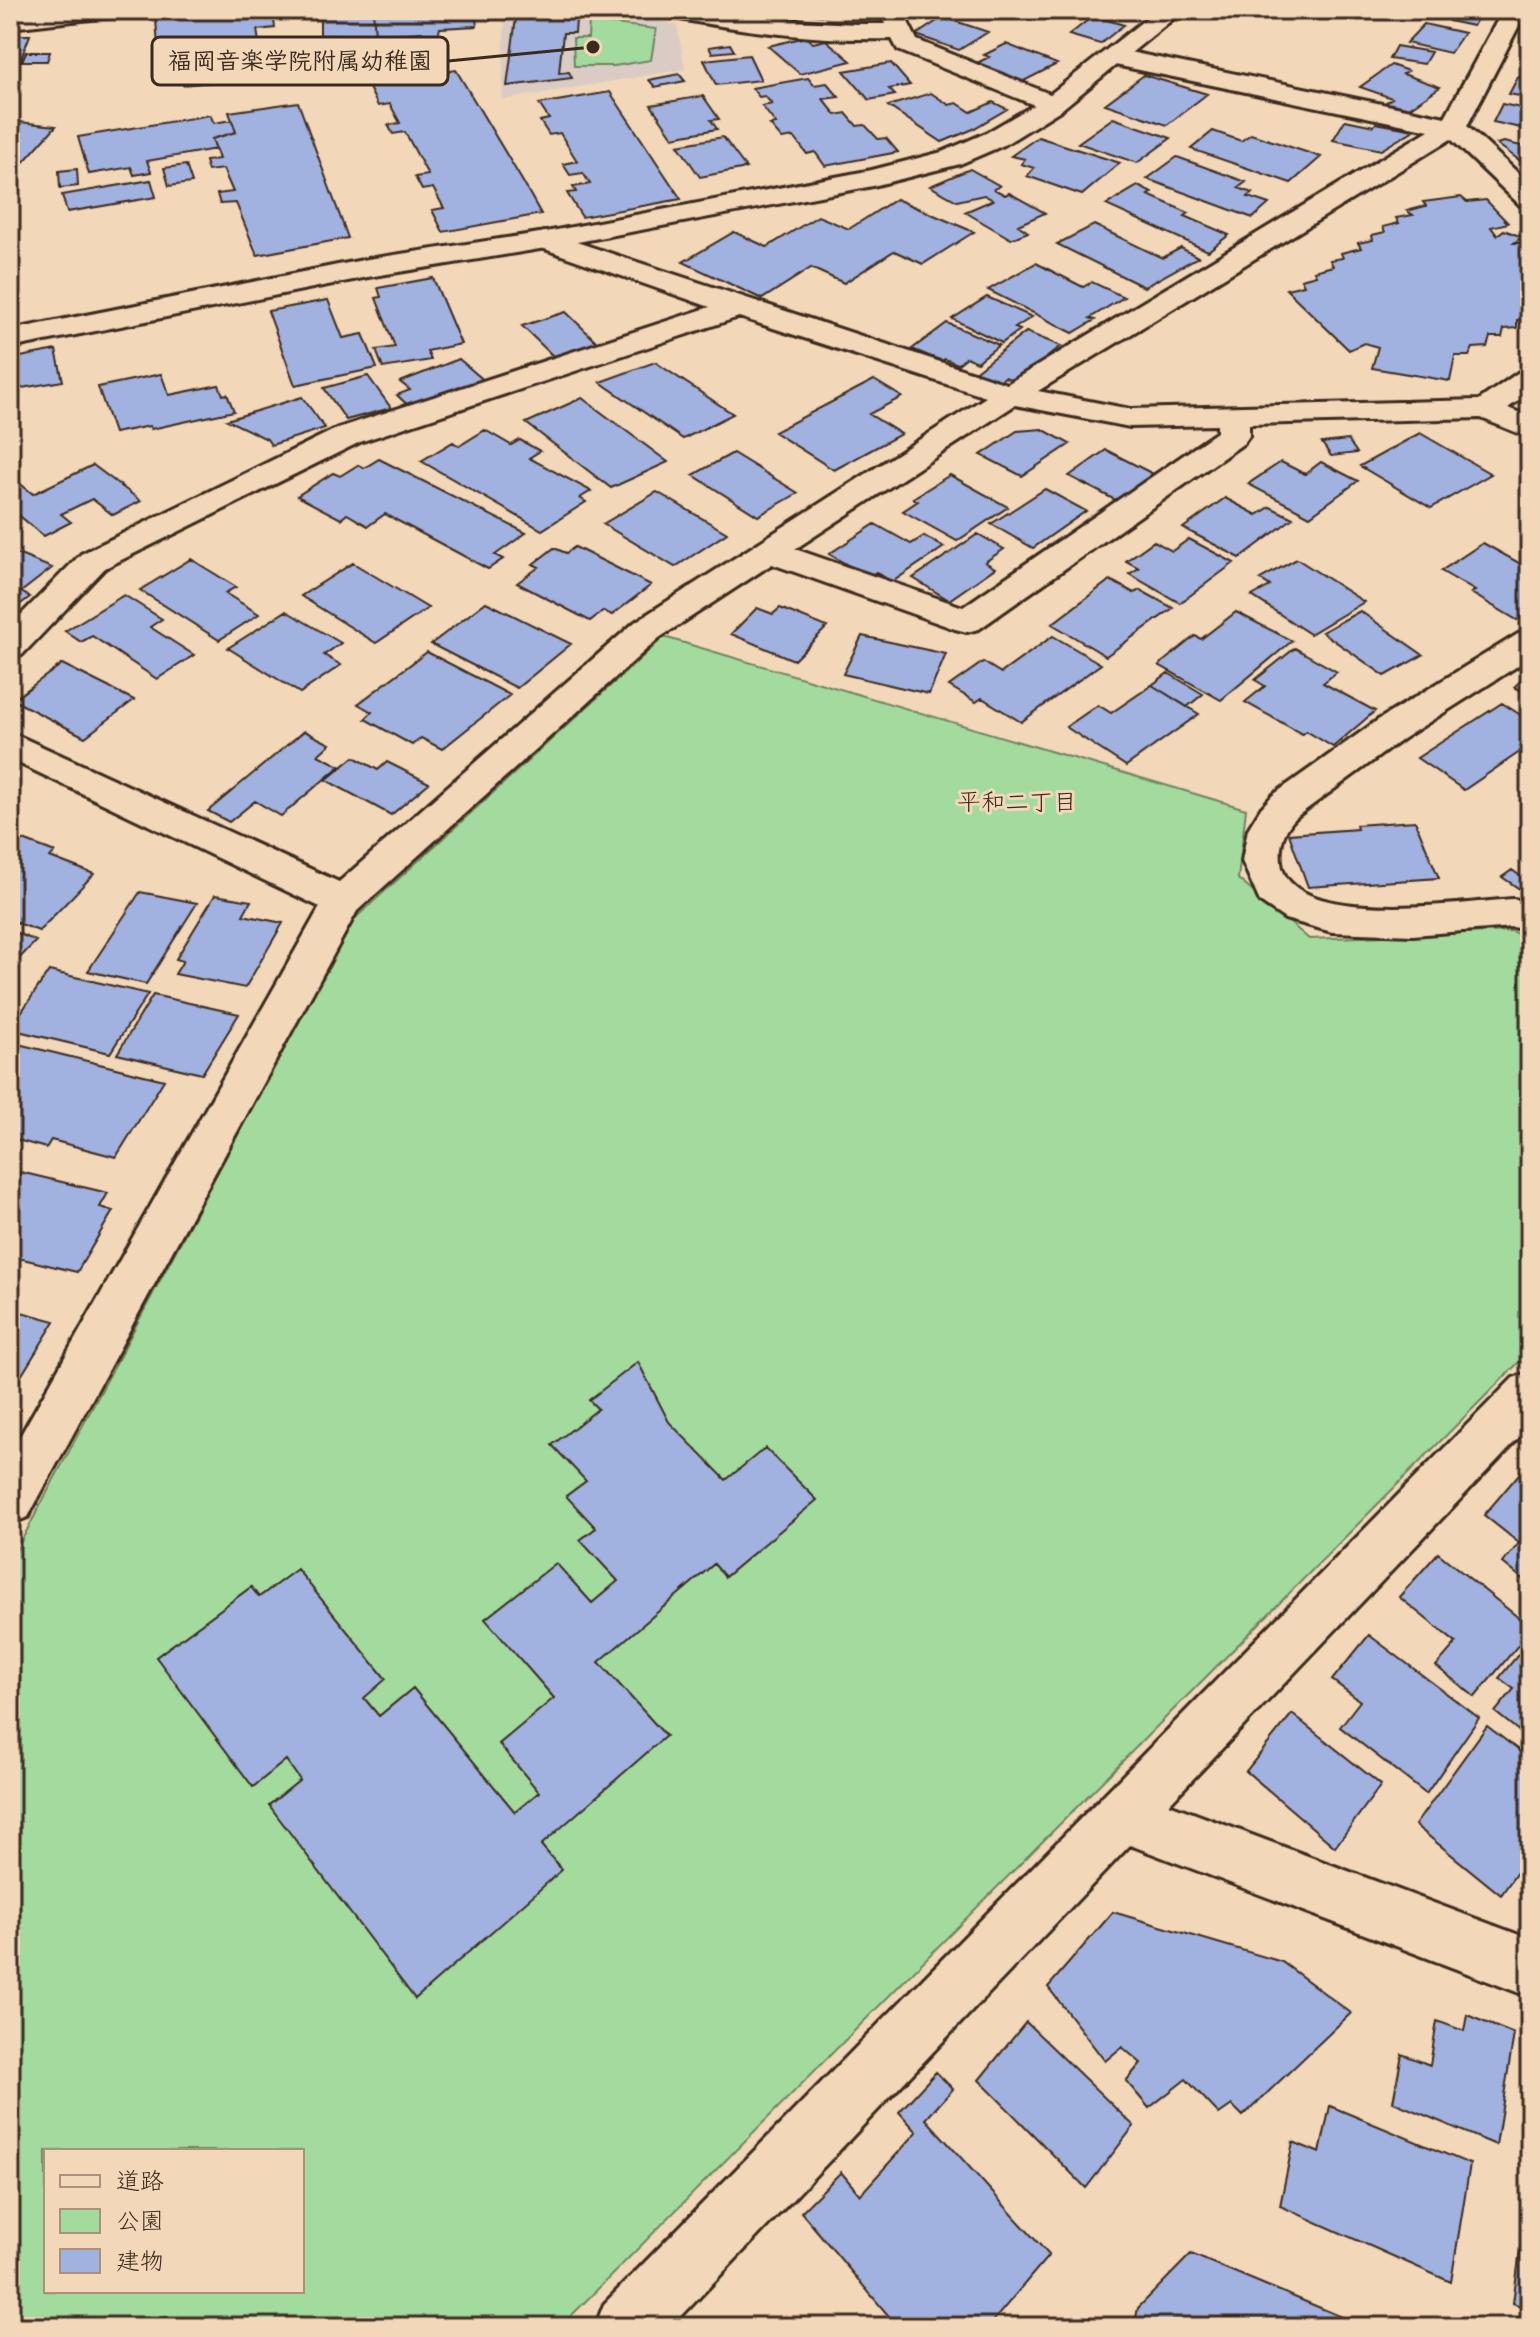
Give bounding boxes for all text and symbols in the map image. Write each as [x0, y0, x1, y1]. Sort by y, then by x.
callout: 福岡音楽学院附属幼稚園 [152, 37, 448, 85]
text: 福岡音楽学院附属幼稚園 [168, 44, 432, 75]
district label: 平和二丁目 [957, 785, 1077, 816]
legend [44, 2149, 304, 2293]
text: 道路 [116, 2164, 164, 2195]
text: 公園 [116, 2204, 164, 2235]
text: 建物 [116, 2244, 164, 2275]

